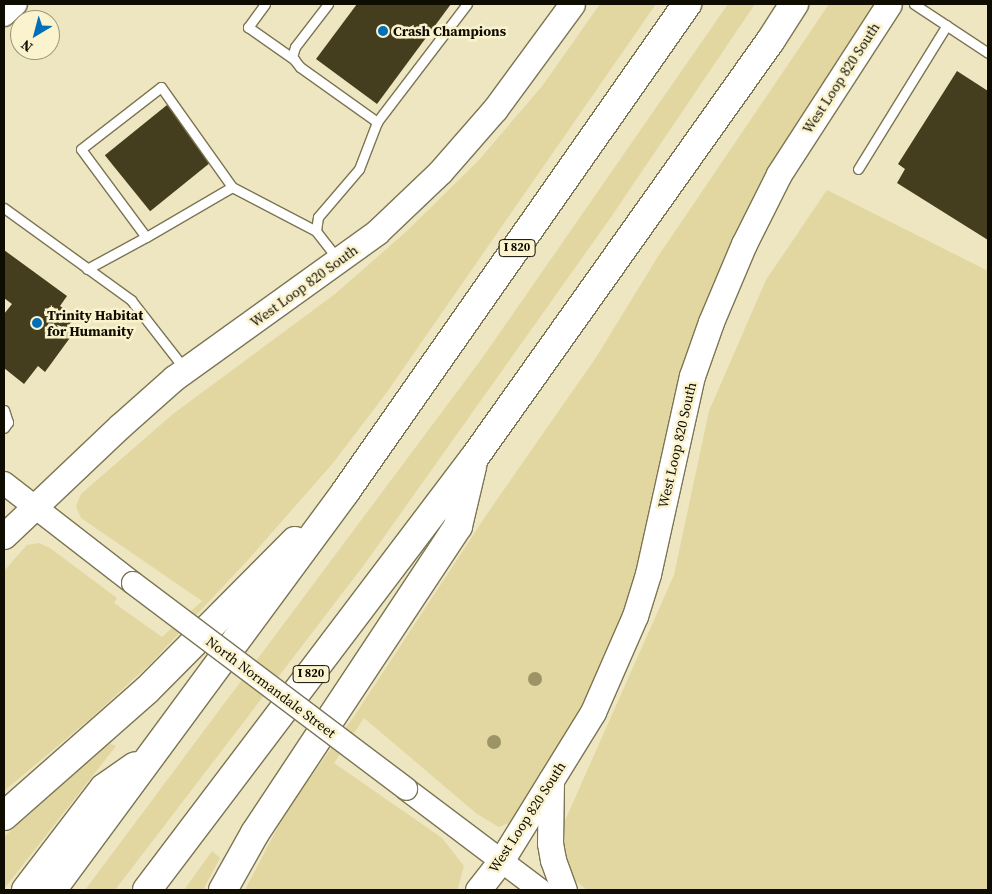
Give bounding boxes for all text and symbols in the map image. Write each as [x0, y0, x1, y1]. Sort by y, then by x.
north arrow [10, 10, 60, 60]
street label: West Loop 820 South [799, 19, 883, 137]
place label: Crash Champions [393, 23, 506, 39]
marker: Crash Champions [377, 25, 389, 37]
text: N [16, 35, 37, 57]
road number: I 820 [498, 238, 536, 258]
street label: West Loop 820 South [247, 241, 361, 331]
place label: Trinity Habitat for Humanity [47, 307, 143, 340]
marker: Trinity Habitat for Humanity [31, 317, 43, 329]
street label: West Loop 820 South [654, 380, 700, 510]
street label: North Normandale Street [203, 633, 339, 741]
road number: I 820 [292, 664, 330, 684]
street label: West Loop 820 South [485, 758, 569, 876]

